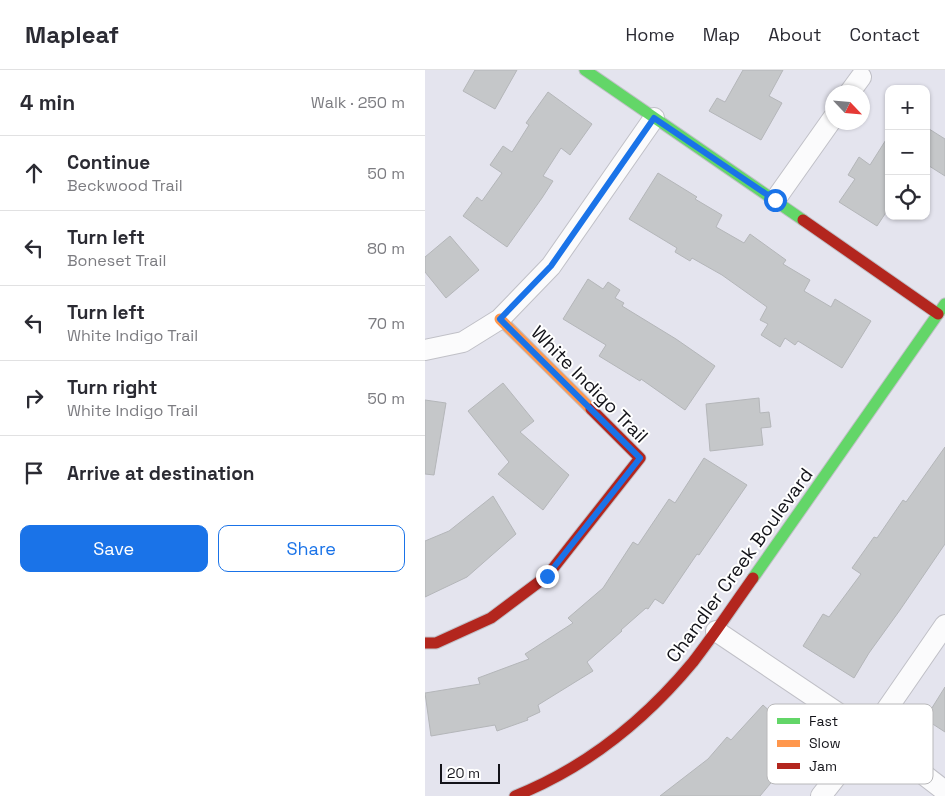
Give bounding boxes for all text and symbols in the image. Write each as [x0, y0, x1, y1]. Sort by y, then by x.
text: Mapleaf [25, 19, 119, 50]
text: Home [626, 23, 675, 46]
text: Map [703, 23, 740, 46]
text: About [768, 23, 822, 46]
text: Contact [850, 23, 920, 46]
north arrow [825, 85, 870, 130]
map controls [885, 85, 930, 220]
button: + [885, 85, 930, 130]
text: 4 min [20, 89, 75, 116]
text: Walk · 250 m [311, 92, 405, 113]
button: − [885, 130, 930, 175]
text: Continue [67, 150, 150, 175]
icon: ahead [20, 159, 48, 187]
text: 50 m [367, 163, 405, 184]
text: Beckwood Trail [67, 175, 183, 196]
button: locate [885, 175, 930, 220]
route start [764, 189, 787, 212]
text: Turn left [67, 225, 145, 250]
icon: left [20, 234, 48, 262]
text: 80 m [367, 238, 405, 259]
text: Boneset Trail [67, 250, 166, 271]
text: Turn left [67, 300, 145, 325]
icon: left [20, 309, 48, 337]
text: 70 m [368, 313, 405, 334]
street label: White Indigo Trail [526, 320, 654, 448]
text: White Indigo Trail [67, 325, 198, 346]
text: Turn right [67, 375, 157, 400]
icon: right [20, 384, 48, 412]
text: 50 m [367, 388, 405, 409]
text: White Indigo Trail [67, 400, 198, 421]
icon: arrive [20, 459, 48, 487]
text: Arrive at destination [67, 461, 255, 486]
street label: Chandler Creek Boulevard [660, 463, 818, 668]
button: Save [20, 525, 208, 572]
button: Share [218, 525, 405, 572]
route end [536, 565, 559, 588]
legend [767, 704, 933, 784]
text: Fast [809, 712, 838, 730]
text: Slow [809, 734, 841, 752]
text: Jam [809, 757, 837, 775]
scale bar [440, 761, 500, 784]
text: 20 m [447, 764, 480, 782]

